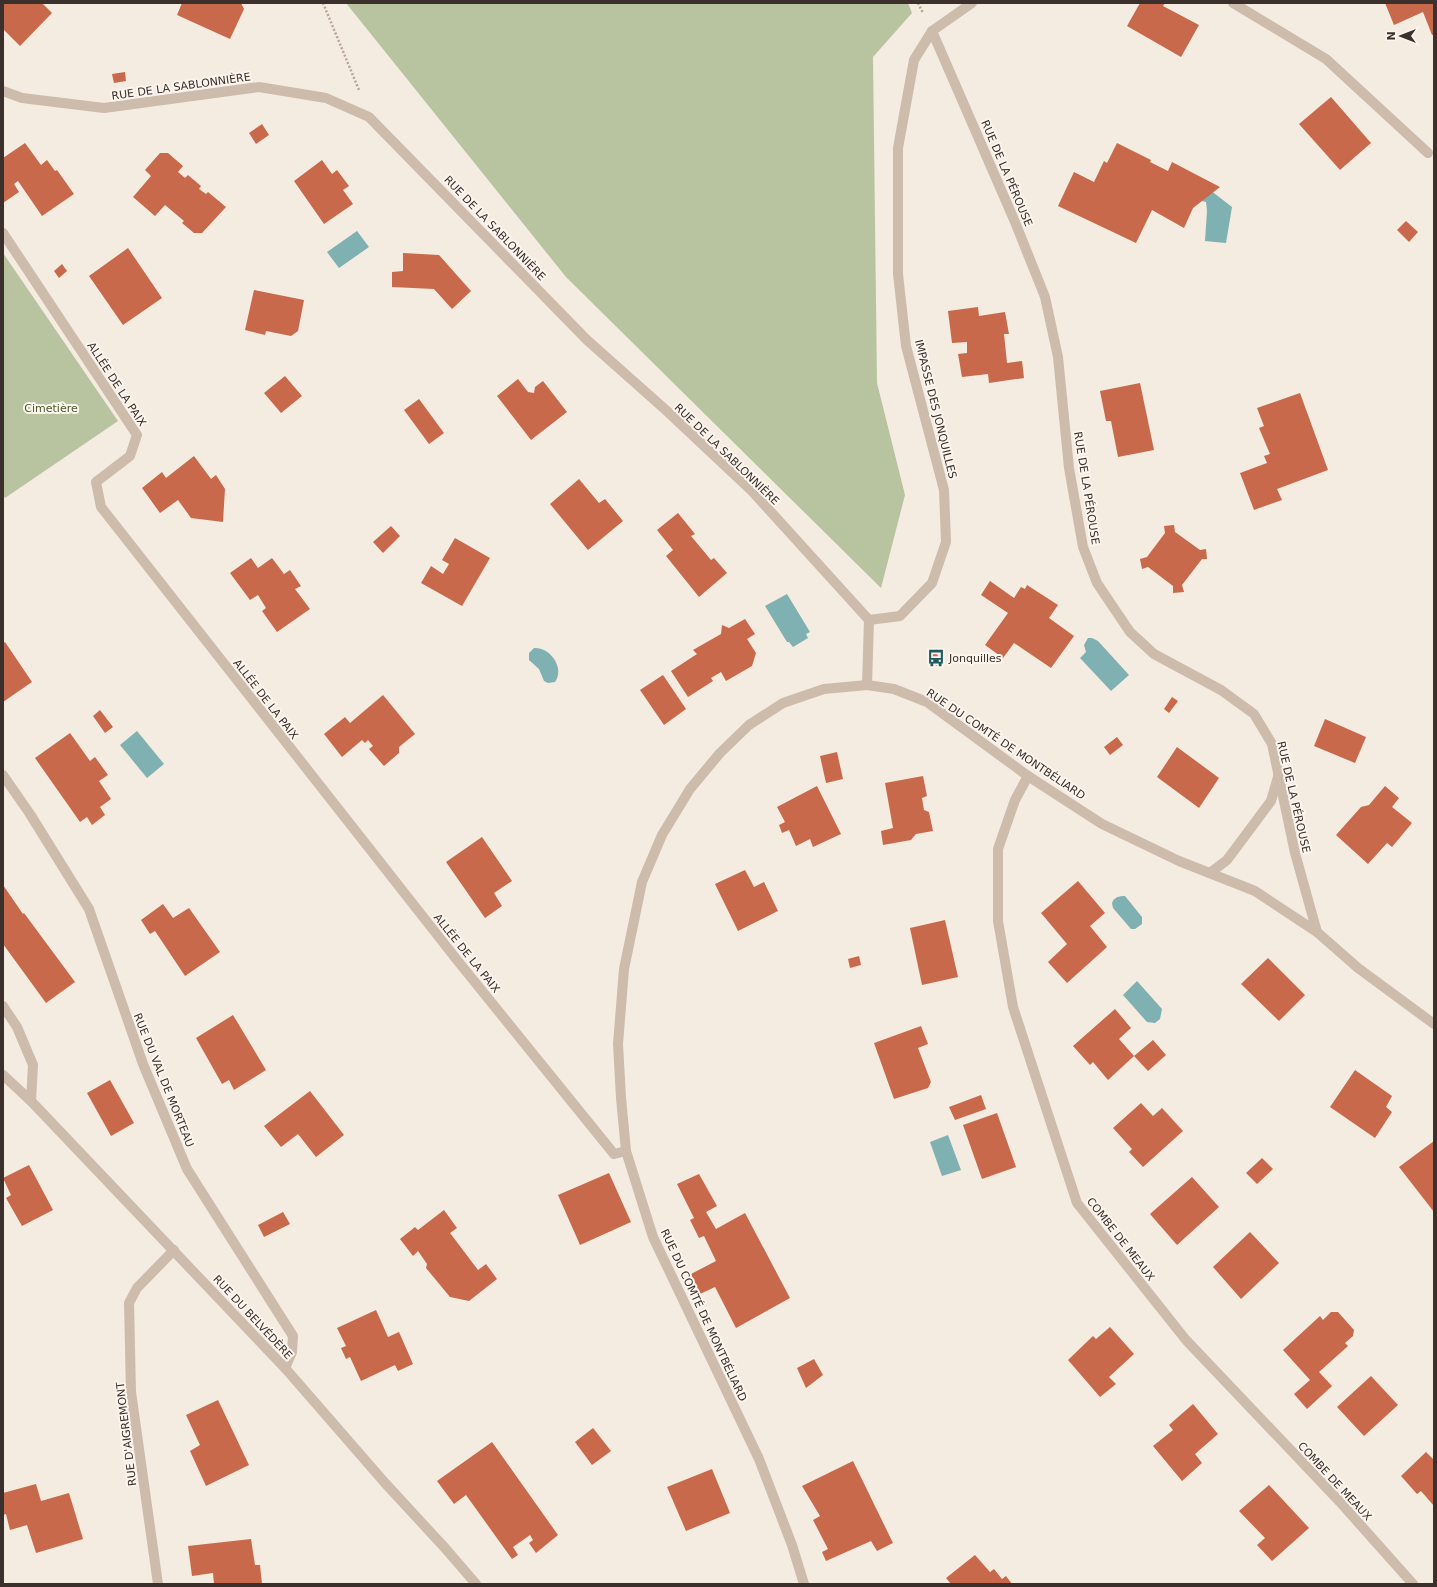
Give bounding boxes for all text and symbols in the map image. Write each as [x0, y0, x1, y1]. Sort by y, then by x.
north arrow [1381, 16, 1421, 56]
text: N [1385, 31, 1398, 41]
street label: RUE DE LA SABLONNIÈRE [111, 70, 252, 103]
street label: RUE DE LA PÉROUSE [978, 118, 1035, 228]
street label: RUE DE LA SABLONNIÈRE [441, 173, 548, 283]
street label: IMPASSE DES JONQUILLES [912, 338, 959, 480]
street label: ALLÉE DE LA PAIX [85, 340, 149, 429]
street label: RUE DE LA SABLONNIÈRE [672, 401, 782, 508]
park label: Cimetière [24, 402, 78, 415]
street label: RUE DE LA PÉROUSE [1071, 431, 1102, 546]
bus stop icon: Jonquilles [926, 648, 946, 668]
place label: Jonquilles [948, 652, 1002, 665]
street label: ALLÉE DE LA PAIX [230, 657, 301, 742]
street label: RUE DU COMTÉ DE MONTBÉLIARD [924, 686, 1088, 803]
street label: RUE DE LA PÉROUSE [1274, 740, 1313, 854]
street label: ALLÉE DE LA PAIX [431, 911, 503, 996]
street label: RUE DU VAL DE MORTEAU [131, 1011, 196, 1149]
street label: COMBE DE MEAUX [1084, 1195, 1158, 1284]
street label: RUE DU COMTÉ DE MONTBÉLIARD [658, 1227, 749, 1403]
street label: RUE DU BELVÉDÈRE [210, 1273, 295, 1362]
street label: RUE D'AIGREMONT [114, 1381, 139, 1487]
street label: COMBE DE MEAUX [1295, 1440, 1375, 1524]

